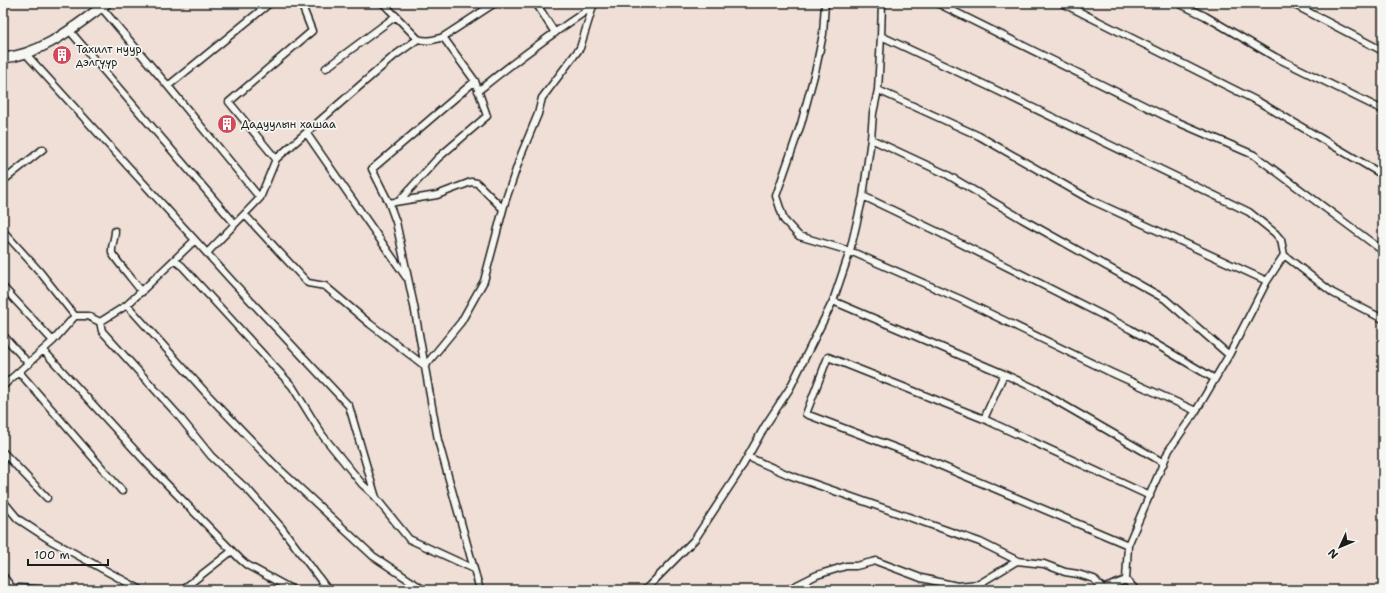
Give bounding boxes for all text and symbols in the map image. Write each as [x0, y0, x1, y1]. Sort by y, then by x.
place label: Тахилт нуур дэлгүүр [76, 42, 142, 70]
building icon: Тахилт нуур дэлгүүр [51, 44, 73, 66]
building icon: Дадуулын хашаа [216, 113, 238, 135]
place label: Дадуулын хашаа [241, 117, 336, 132]
north arrow [1320, 527, 1360, 567]
scale bar [28, 541, 108, 567]
text: N [1325, 545, 1342, 562]
text: 100 m [34, 547, 70, 563]

